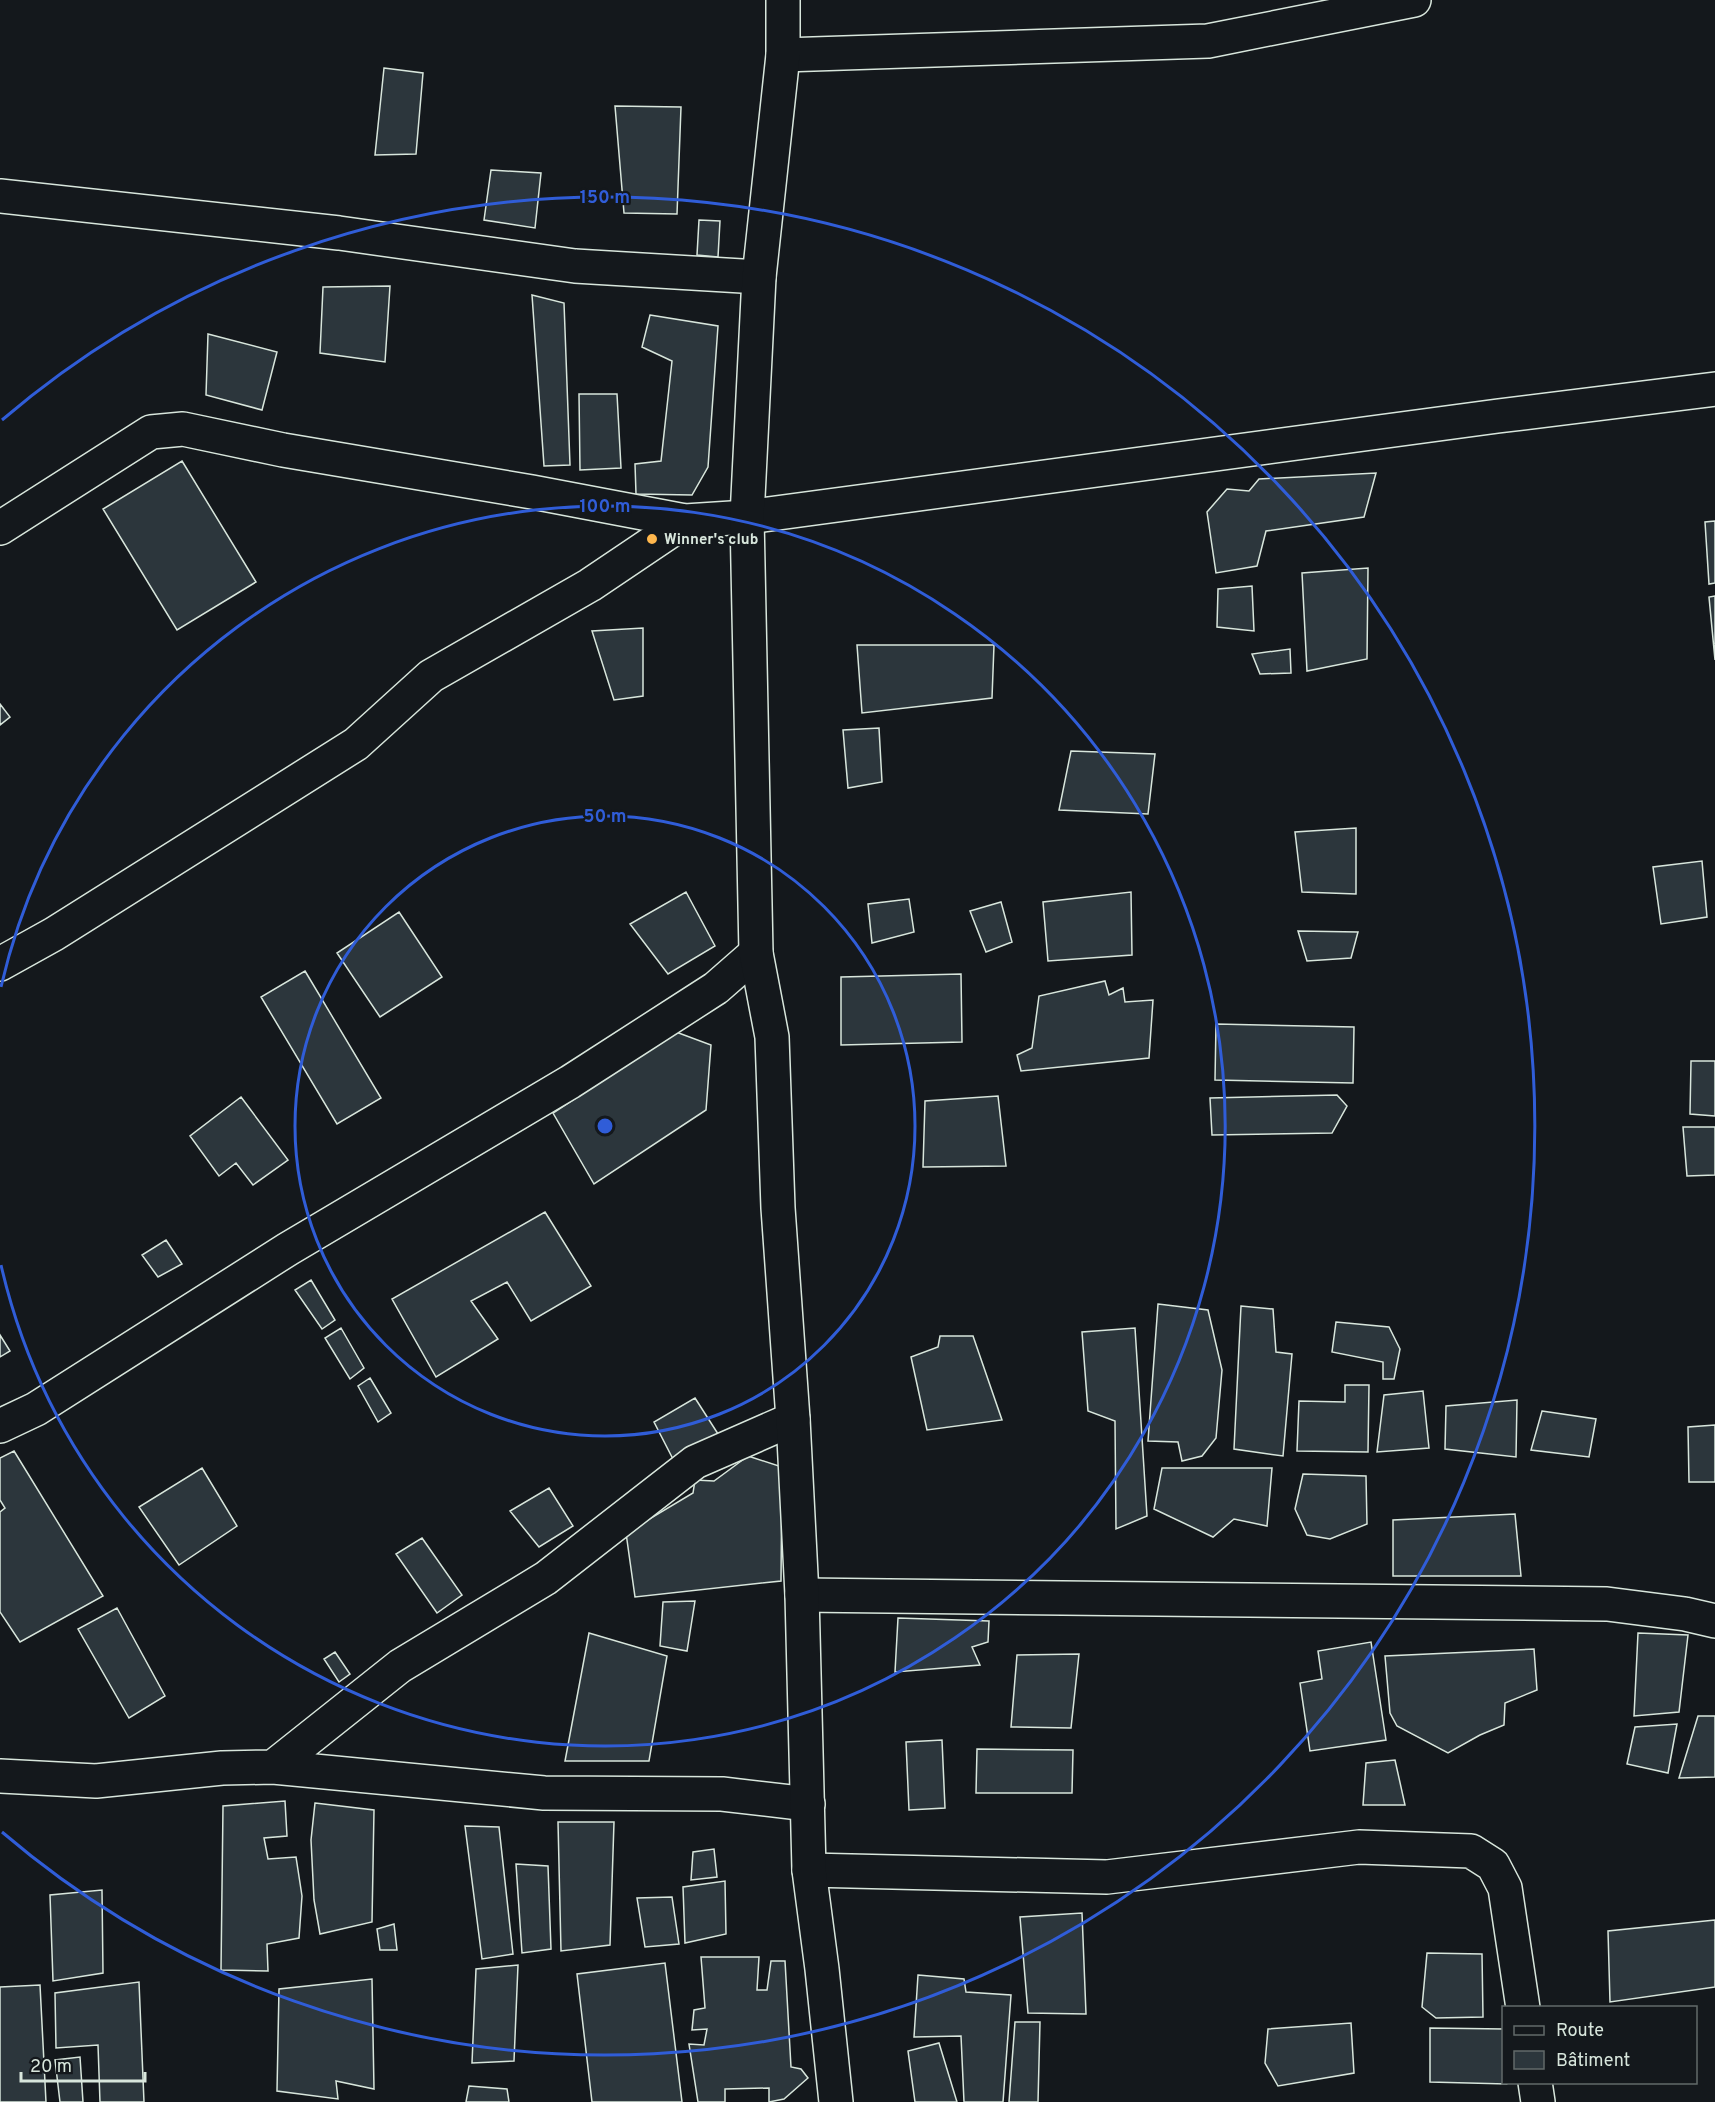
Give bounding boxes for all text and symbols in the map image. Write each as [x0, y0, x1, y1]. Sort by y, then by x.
text: 150 m [580, 187, 630, 210]
text: 100 m [579, 496, 631, 519]
place label: Winner's club [664, 531, 758, 550]
marker: Winner's club [645, 532, 659, 546]
text: 50 m [583, 806, 627, 829]
centre of rings [595, 1116, 615, 1136]
legend [1502, 2006, 1697, 2084]
text: Route [1556, 2020, 1604, 2043]
scale bar [21, 2045, 146, 2083]
text: Bâtiment [1556, 2050, 1630, 2073]
text: 20 m [30, 2056, 72, 2079]

